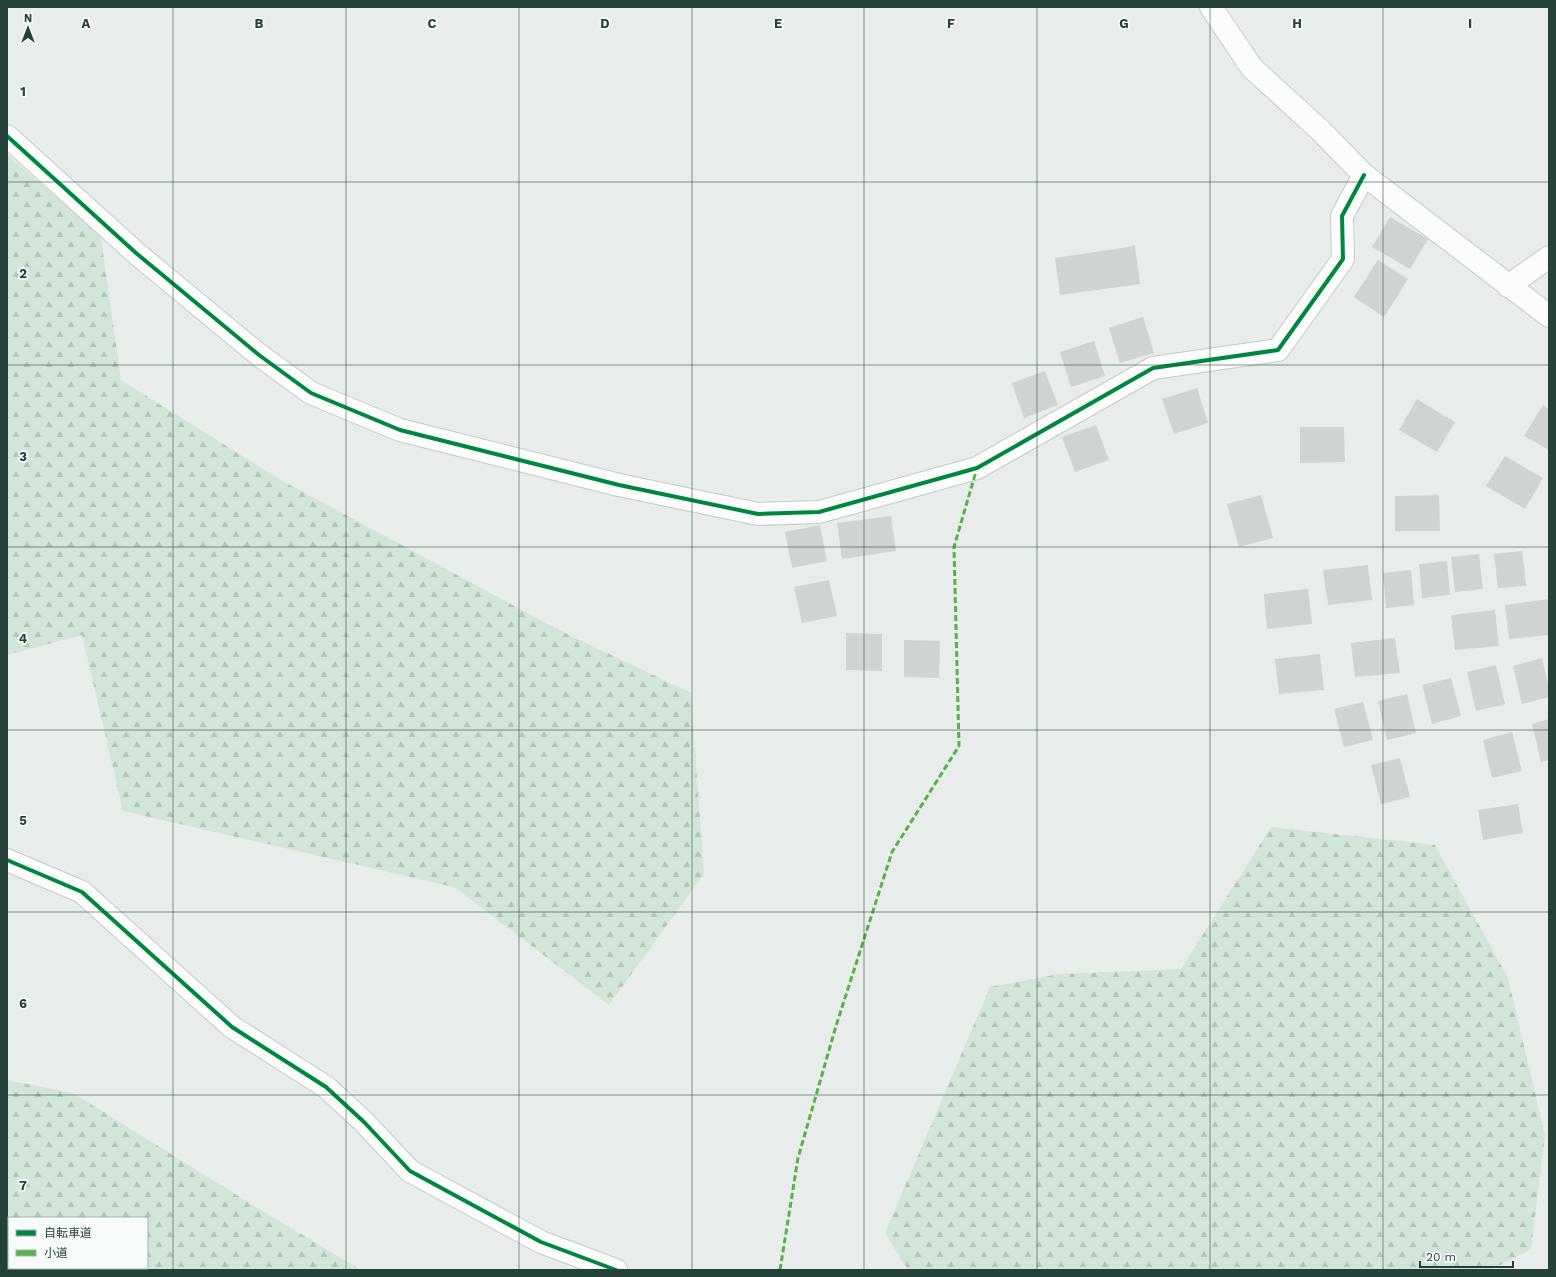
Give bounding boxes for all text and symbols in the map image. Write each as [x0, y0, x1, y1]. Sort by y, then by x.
north arrow [8, 8, 48, 48]
text: N [24, 12, 32, 25]
text: A [82, 16, 91, 31]
text: B [255, 16, 264, 31]
text: C [428, 16, 437, 31]
text: D [600, 16, 610, 31]
text: E [774, 16, 782, 31]
text: F [947, 16, 955, 31]
text: G [1119, 16, 1129, 31]
text: H [1292, 16, 1302, 31]
text: I [1468, 16, 1472, 31]
text: 1 [20, 84, 26, 99]
text: 2 [19, 266, 27, 281]
text: 3 [19, 449, 27, 464]
text: 4 [19, 631, 28, 646]
text: 5 [19, 813, 27, 828]
text: 6 [19, 996, 27, 1011]
text: 7 [19, 1178, 27, 1193]
legend [8, 1217, 148, 1269]
text: 自転車道 [44, 1226, 92, 1240]
scale bar [1420, 1243, 1513, 1269]
text: 小道 [44, 1246, 68, 1260]
text: 20 m [1426, 1250, 1456, 1264]

